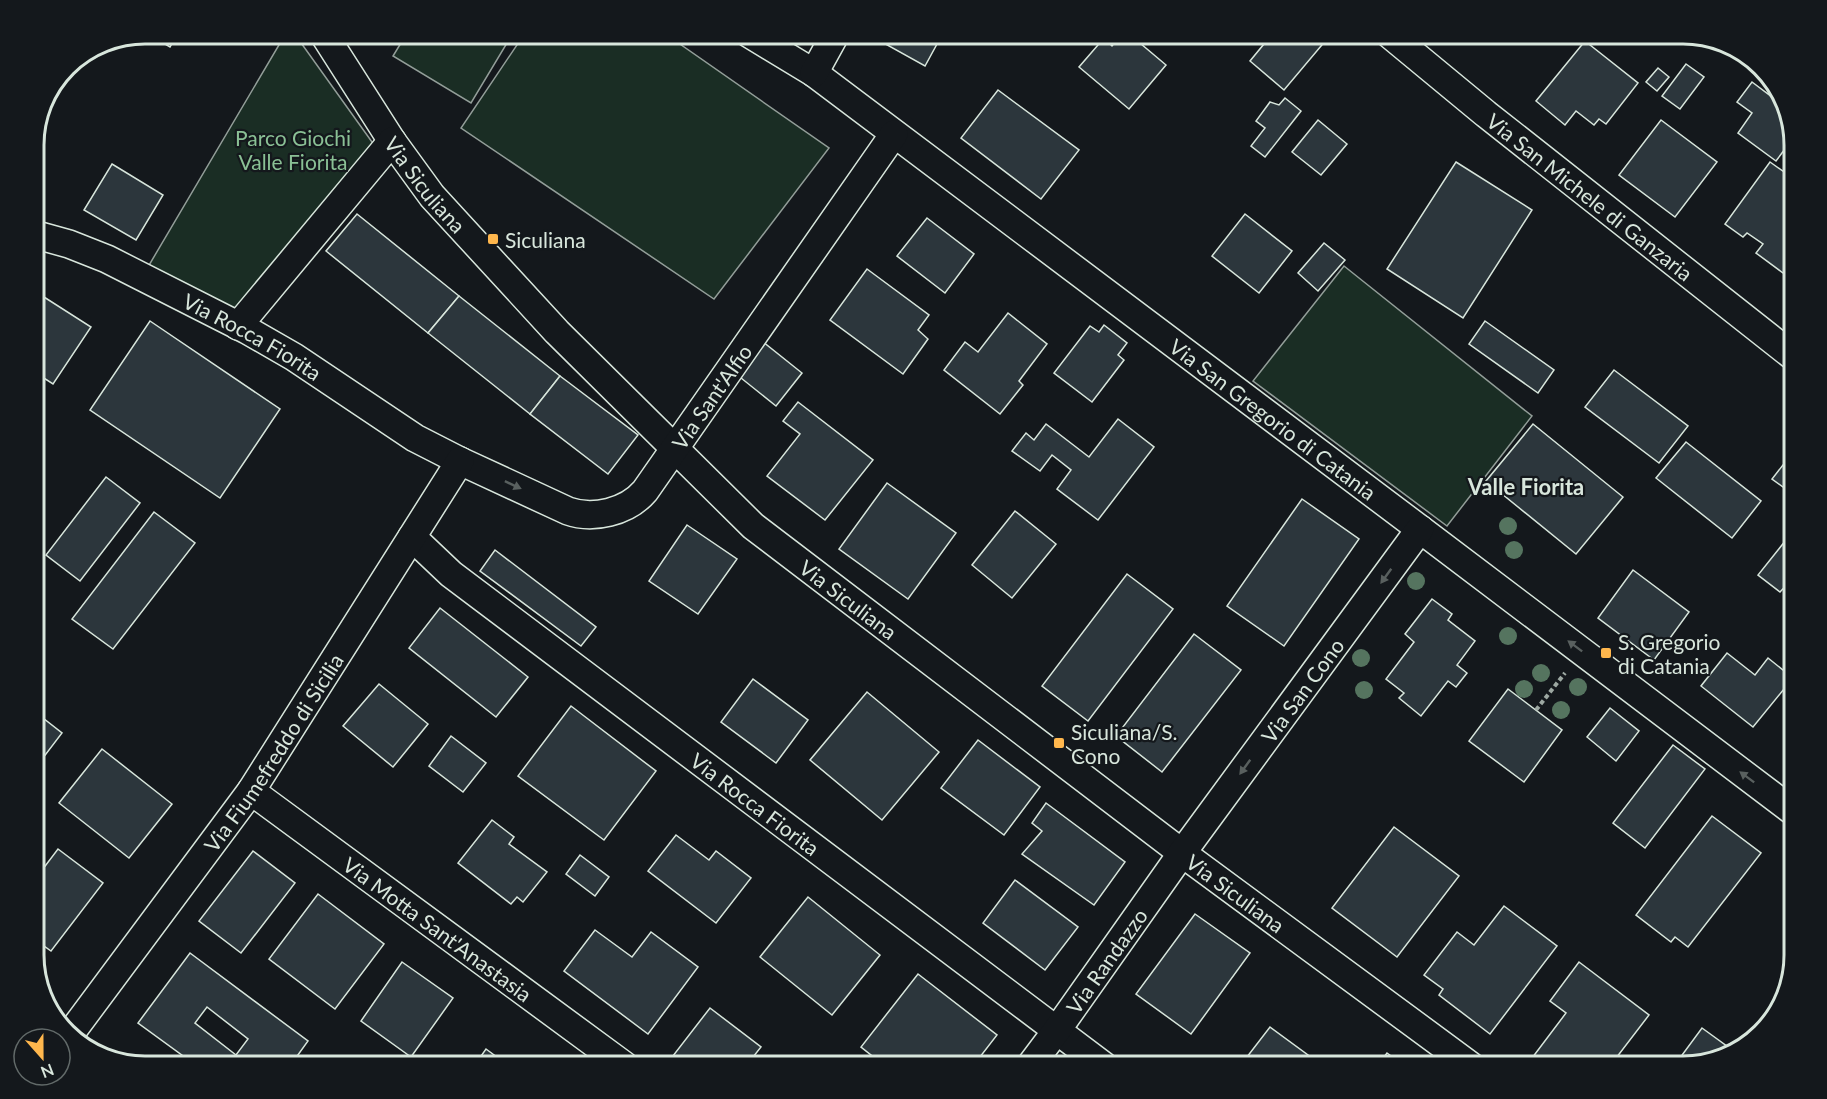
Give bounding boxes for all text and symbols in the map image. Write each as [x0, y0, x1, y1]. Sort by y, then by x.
street label: Via San Michele di Ganzaria [1482, 107, 1698, 285]
park label: Parco Giochi Valle Fiorita [235, 125, 351, 174]
street label: Via Siculiana [380, 131, 471, 237]
place label: Siculiana [505, 227, 586, 252]
marker: Siculiana [486, 232, 500, 246]
street label: Via Rocca Fiorita [179, 287, 327, 385]
street label: Via San Gregorio di Catania [1165, 333, 1381, 504]
street label: Via Sant'Alfio [666, 339, 756, 454]
district label: Valle Fiorita [1467, 473, 1584, 500]
one-way arrow [505, 481, 522, 490]
street label: Via Siculiana [795, 554, 902, 644]
one-way arrow [1380, 567, 1392, 583]
place label: S. Gregorio di Catania [1618, 629, 1721, 678]
street label: Via San Cono [1255, 633, 1348, 747]
one-way arrow [1568, 640, 1584, 652]
marker: S. Gregorio di Catania [1599, 646, 1613, 660]
street label: Via Fiumefreddo di Sicilia [198, 649, 348, 856]
place label: Siculiana/S. Cono [1071, 719, 1178, 768]
marker: Siculiana/S. Cono [1052, 736, 1066, 750]
street label: Via Rocca Fiorita [686, 747, 825, 860]
one-way arrow [1240, 759, 1252, 774]
one-way arrow [1740, 771, 1755, 783]
street label: Via Siculiana [1182, 848, 1290, 937]
street label: Via Motta Sant'Anastasia [339, 851, 537, 1006]
street label: Via Randazzo [1060, 903, 1152, 1018]
north arrow [12, 1027, 72, 1087]
text: N [38, 1060, 57, 1083]

